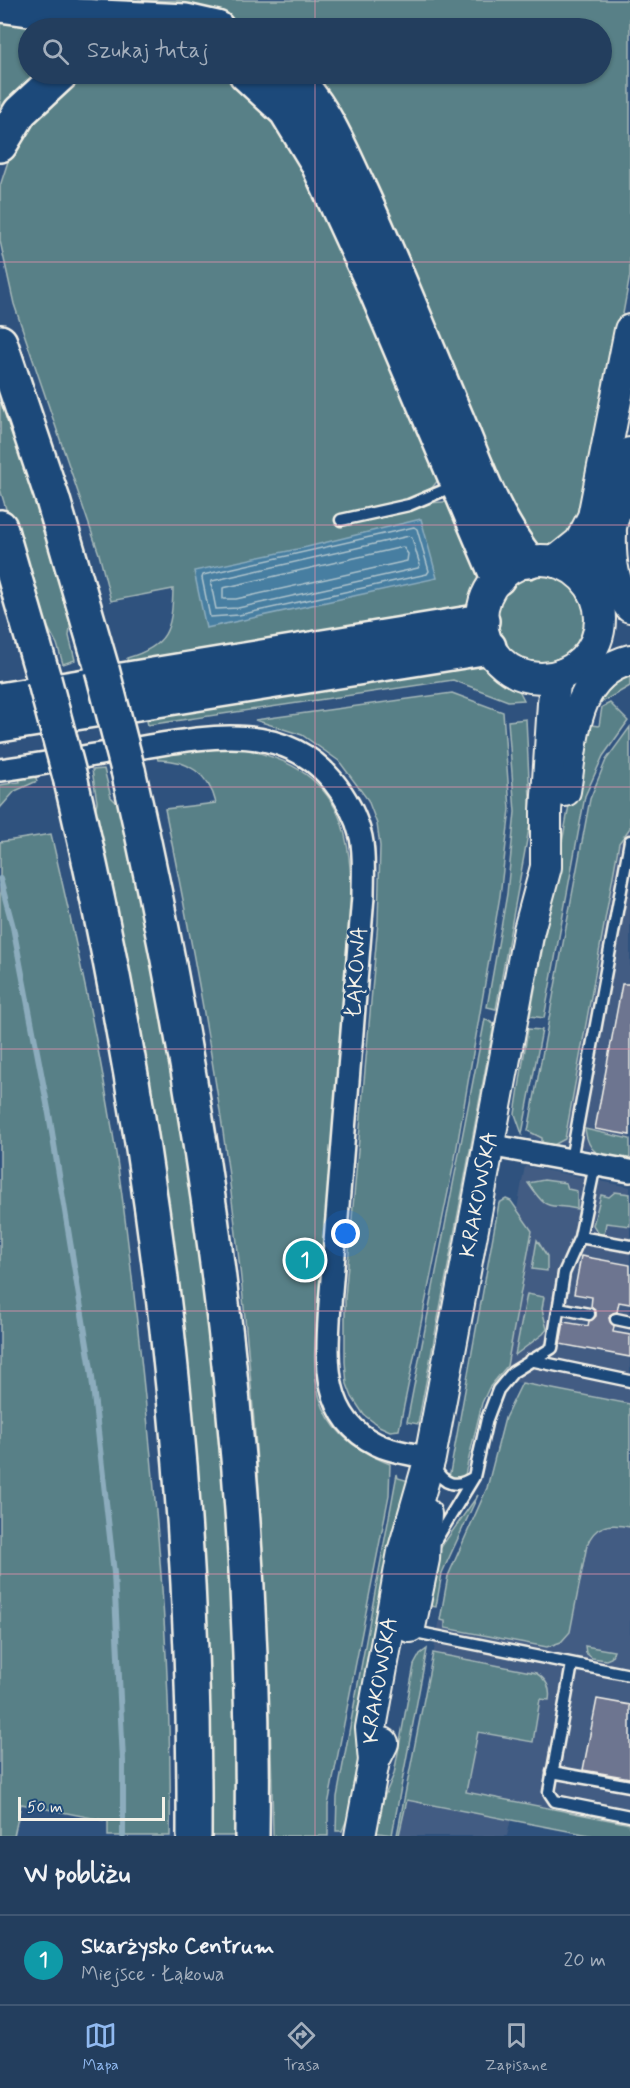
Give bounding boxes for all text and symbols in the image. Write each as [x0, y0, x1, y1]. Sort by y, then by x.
search box [18, 18, 612, 84]
icon: search [39, 35, 72, 68]
text: Szukaj tutaj [87, 37, 209, 65]
street label: ŁĄKOWA [340, 925, 374, 1019]
street label: KRAKOWSKA [454, 1129, 505, 1260]
your location [331, 1219, 360, 1248]
pin: 1 [286, 1238, 324, 1282]
street label: KRAKOWSKA [357, 1615, 405, 1744]
scale bar [18, 1794, 165, 1822]
text: 50 m [27, 1797, 63, 1818]
text: W pobliżu [24, 1858, 130, 1892]
text: Skarżysko Centrum [81, 1933, 274, 1961]
text: 1 [39, 1947, 48, 1974]
text: 20 m [563, 1947, 606, 1974]
text: Miejsce · Łąkowa [81, 1961, 225, 1988]
tab: Mapa [82, 2019, 119, 2076]
tab: Trasa [284, 2019, 320, 2076]
tab: Zapisane [485, 2019, 548, 2076]

